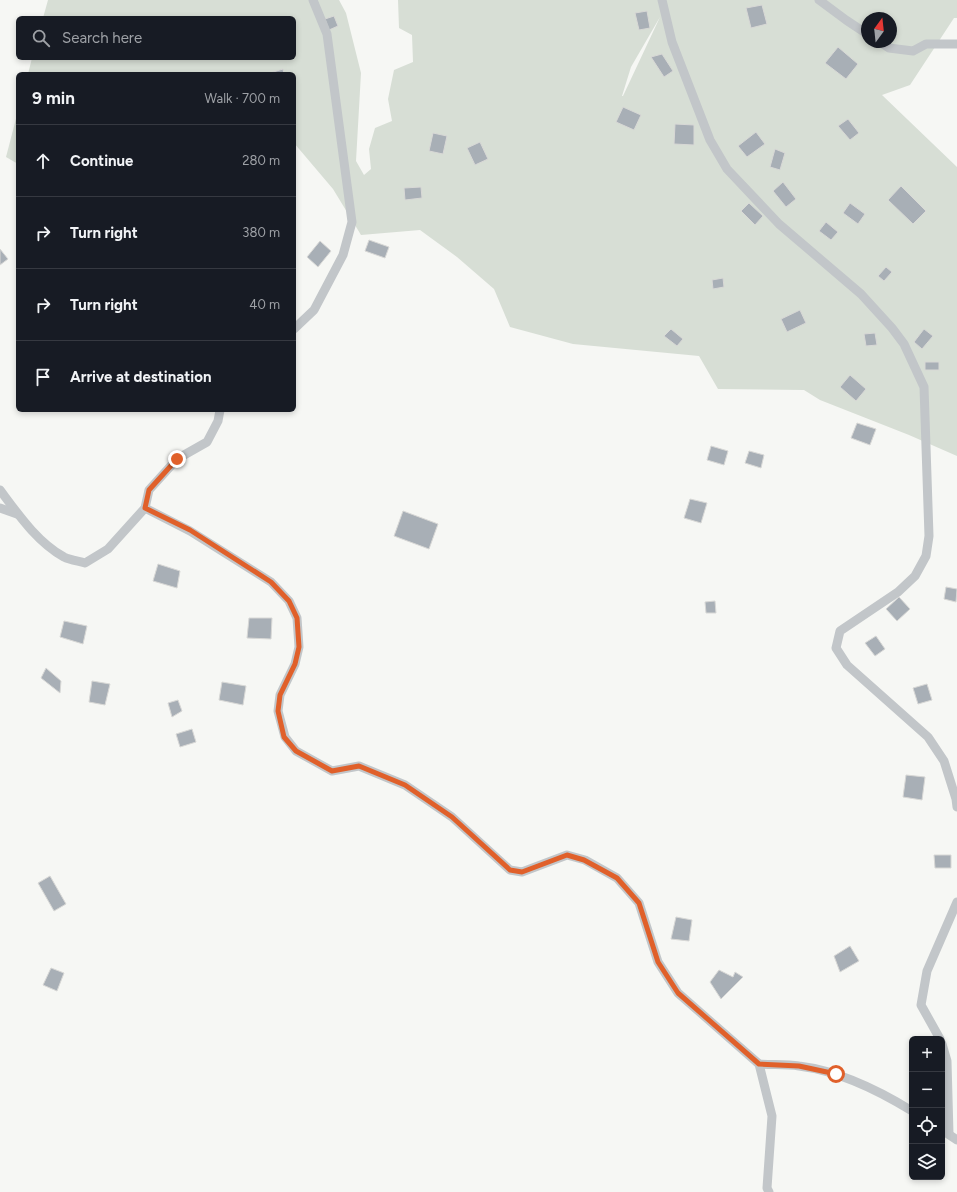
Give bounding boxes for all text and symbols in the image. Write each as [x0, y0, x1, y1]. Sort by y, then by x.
north arrow [861, 12, 897, 48]
search box [16, 16, 296, 60]
icon: search [30, 27, 52, 49]
text: Search here [62, 29, 142, 47]
text: 9 min [32, 88, 75, 108]
text: Walk · 700 m [205, 91, 280, 106]
icon: ahead [32, 150, 54, 172]
text: Continue [70, 152, 133, 170]
text: 280 m [242, 153, 280, 168]
icon: right [32, 222, 54, 244]
text: Turn right [70, 224, 138, 242]
text: 380 m [242, 225, 280, 240]
icon: right [32, 294, 54, 316]
text: Turn right [70, 296, 138, 314]
text: 40 m [249, 297, 280, 312]
icon: arrive [32, 366, 54, 388]
text: Arrive at destination [70, 368, 211, 386]
route end [168, 450, 186, 468]
map controls [909, 1036, 945, 1180]
button: + [909, 1036, 945, 1072]
route start [827, 1065, 845, 1083]
button: − [909, 1072, 945, 1108]
button: locate [909, 1108, 945, 1144]
button: layers [909, 1144, 945, 1180]

